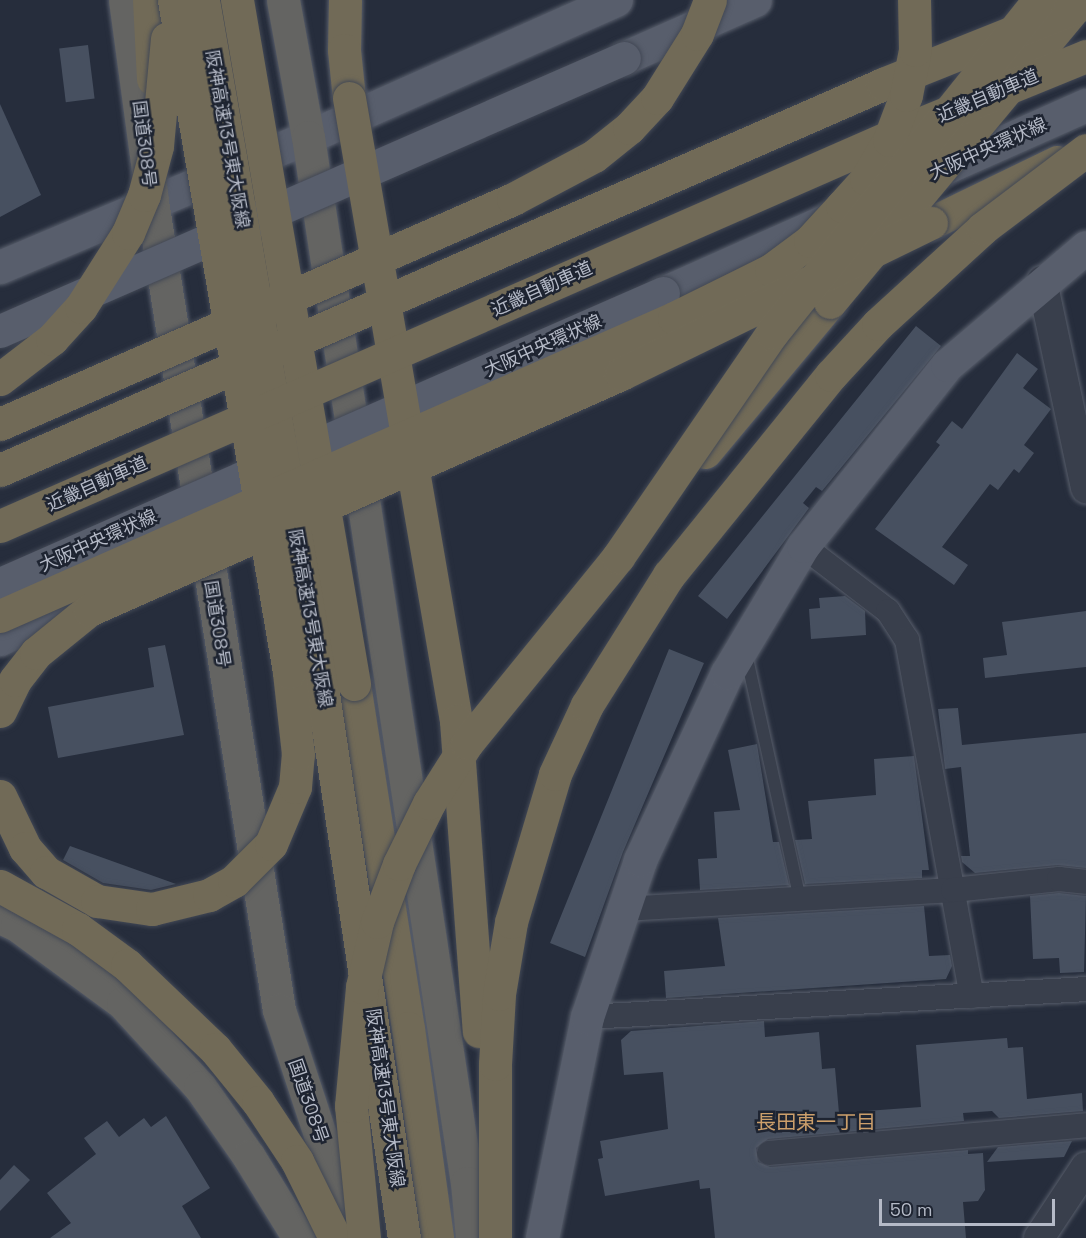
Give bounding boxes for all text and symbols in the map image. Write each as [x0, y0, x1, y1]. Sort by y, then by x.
street label: 阪神高速13号東大阪線 [201, 48, 253, 230]
street label: 近畿自動車道 [934, 65, 1042, 127]
street label: 国道308号 [128, 99, 160, 189]
street label: 大阪中央環状線 [926, 114, 1050, 184]
street label: 近畿自動車道 [488, 257, 596, 321]
street label: 大阪中央環状線 [481, 311, 605, 381]
street label: 近畿自動車道 [43, 452, 151, 516]
street label: 大阪中央環状線 [36, 506, 160, 576]
street label: 阪神高速13号東大阪線 [284, 527, 336, 709]
street label: 国道308号 [199, 579, 235, 669]
street label: 阪神高速13号東大阪線 [362, 1007, 408, 1189]
street label: 国道308号 [284, 1056, 332, 1146]
district label: 長田東一丁目 [756, 1110, 876, 1134]
scale bar [882, 1187, 1058, 1225]
text: 50 m [890, 1198, 932, 1221]

